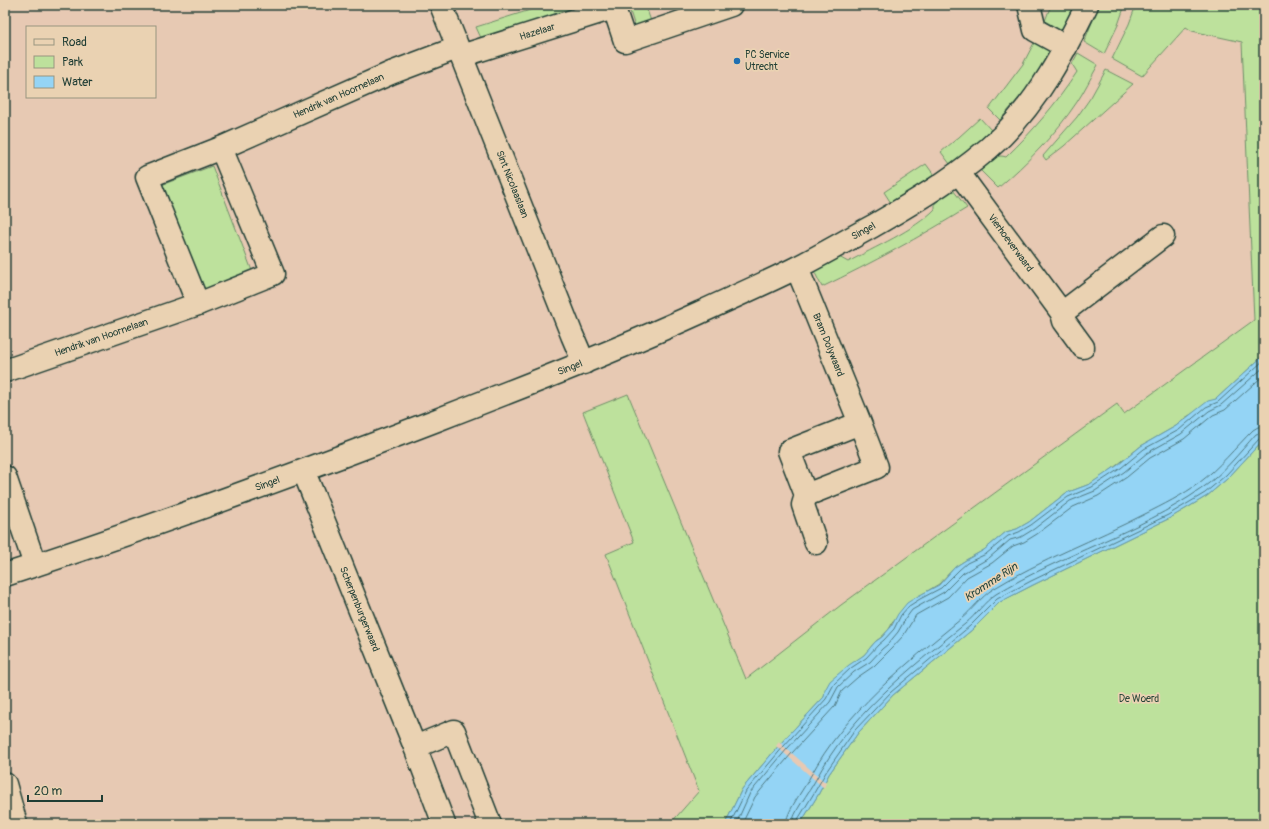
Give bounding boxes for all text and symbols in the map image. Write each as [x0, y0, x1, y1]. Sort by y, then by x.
street label: Hazelaar [518, 21, 557, 43]
legend [26, 26, 156, 98]
text: Road [62, 35, 87, 50]
place label: PC Service Utrecht [745, 49, 790, 73]
text: Park [62, 55, 83, 70]
marker: PC Service Utrecht [732, 56, 742, 66]
street label: Hendrik van Hoornelaan [291, 71, 386, 121]
text: Water [62, 75, 93, 90]
street label: Sint Nicolaaslaan [493, 149, 531, 220]
street label: Vierhoeverwaard [985, 212, 1036, 274]
street label: Singel [849, 220, 878, 243]
street label: Bram Dolywaard [810, 311, 847, 379]
street label: Hendrik van Hoornelaan [53, 316, 150, 359]
street label: Singel [556, 357, 584, 378]
street label: Singel [254, 474, 282, 494]
water label: Kromme Rijn [962, 560, 1021, 604]
street label: Scherpenburgerwaard [337, 565, 382, 654]
park label: De Woerd [1119, 693, 1159, 705]
scale bar [28, 777, 102, 803]
text: 20 m [34, 784, 63, 799]

